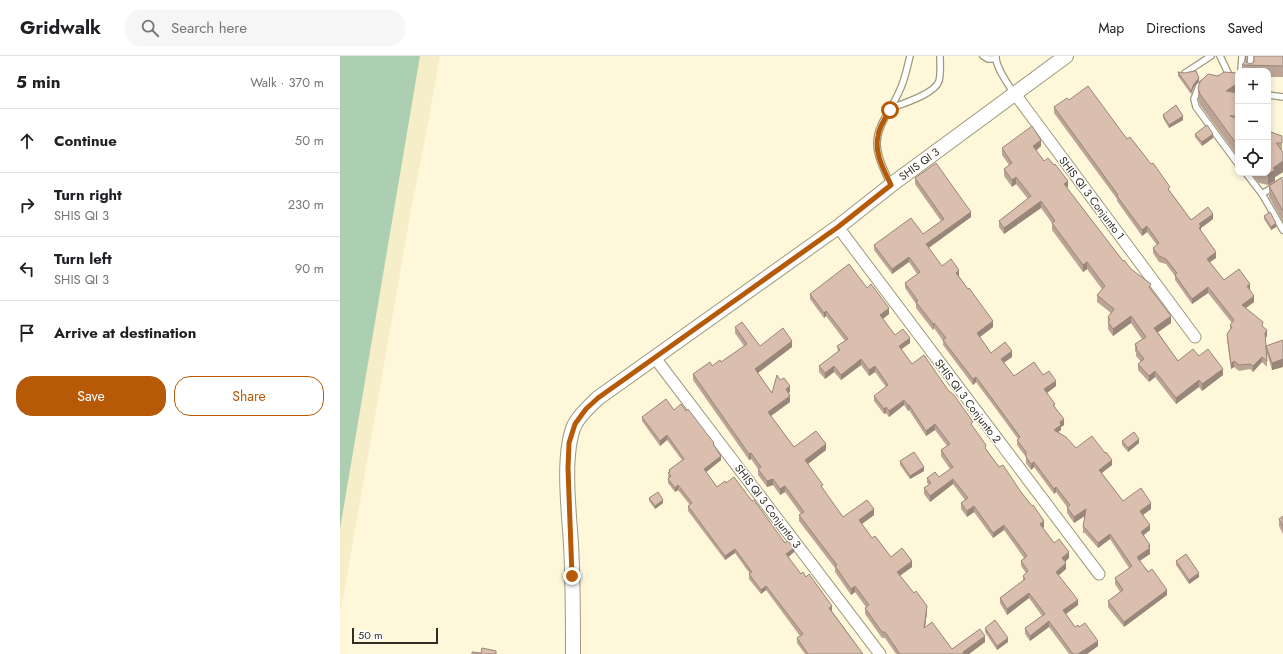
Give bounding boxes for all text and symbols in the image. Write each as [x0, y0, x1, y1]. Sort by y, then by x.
search box [125, 10, 405, 46]
text: Gridwalk [20, 14, 101, 41]
icon: search [139, 17, 161, 39]
text: Search here [171, 17, 247, 39]
text: Map [1098, 18, 1124, 38]
text: Directions [1146, 18, 1206, 38]
text: Saved [1228, 18, 1263, 38]
map controls [1235, 68, 1271, 176]
button: + [1235, 68, 1271, 104]
text: 5 min [16, 70, 60, 94]
text: Walk · 370 m [250, 73, 324, 92]
route start [881, 101, 899, 119]
button: − [1235, 104, 1271, 140]
icon: ahead [16, 130, 38, 152]
text: Continue [54, 130, 117, 152]
text: 50 m [295, 131, 324, 150]
button: locate [1235, 140, 1271, 176]
street label: SHIS QI 3 [895, 144, 943, 184]
street label: SHIS QI 3 Conjunto 1 [1055, 153, 1129, 243]
text: Turn right [54, 184, 122, 206]
icon: right [16, 194, 38, 216]
text: 230 m [288, 195, 324, 214]
text: SHIS QI 3 [54, 206, 109, 225]
text: Turn left [54, 248, 112, 270]
icon: left [16, 258, 38, 280]
text: 90 m [295, 259, 324, 278]
text: SHIS QI 3 [54, 270, 109, 289]
icon: arrive [16, 322, 38, 344]
text: Arrive at destination [54, 322, 196, 344]
street label: SHIS QI 3 Conjunto 2 [931, 356, 1005, 446]
button: Save [16, 376, 166, 416]
button: Share [174, 376, 324, 416]
street label: SHIS QI 3 Conjunto 3 [731, 461, 805, 551]
route end [563, 567, 581, 585]
scale bar [352, 626, 438, 645]
text: 50 m [358, 627, 383, 643]

